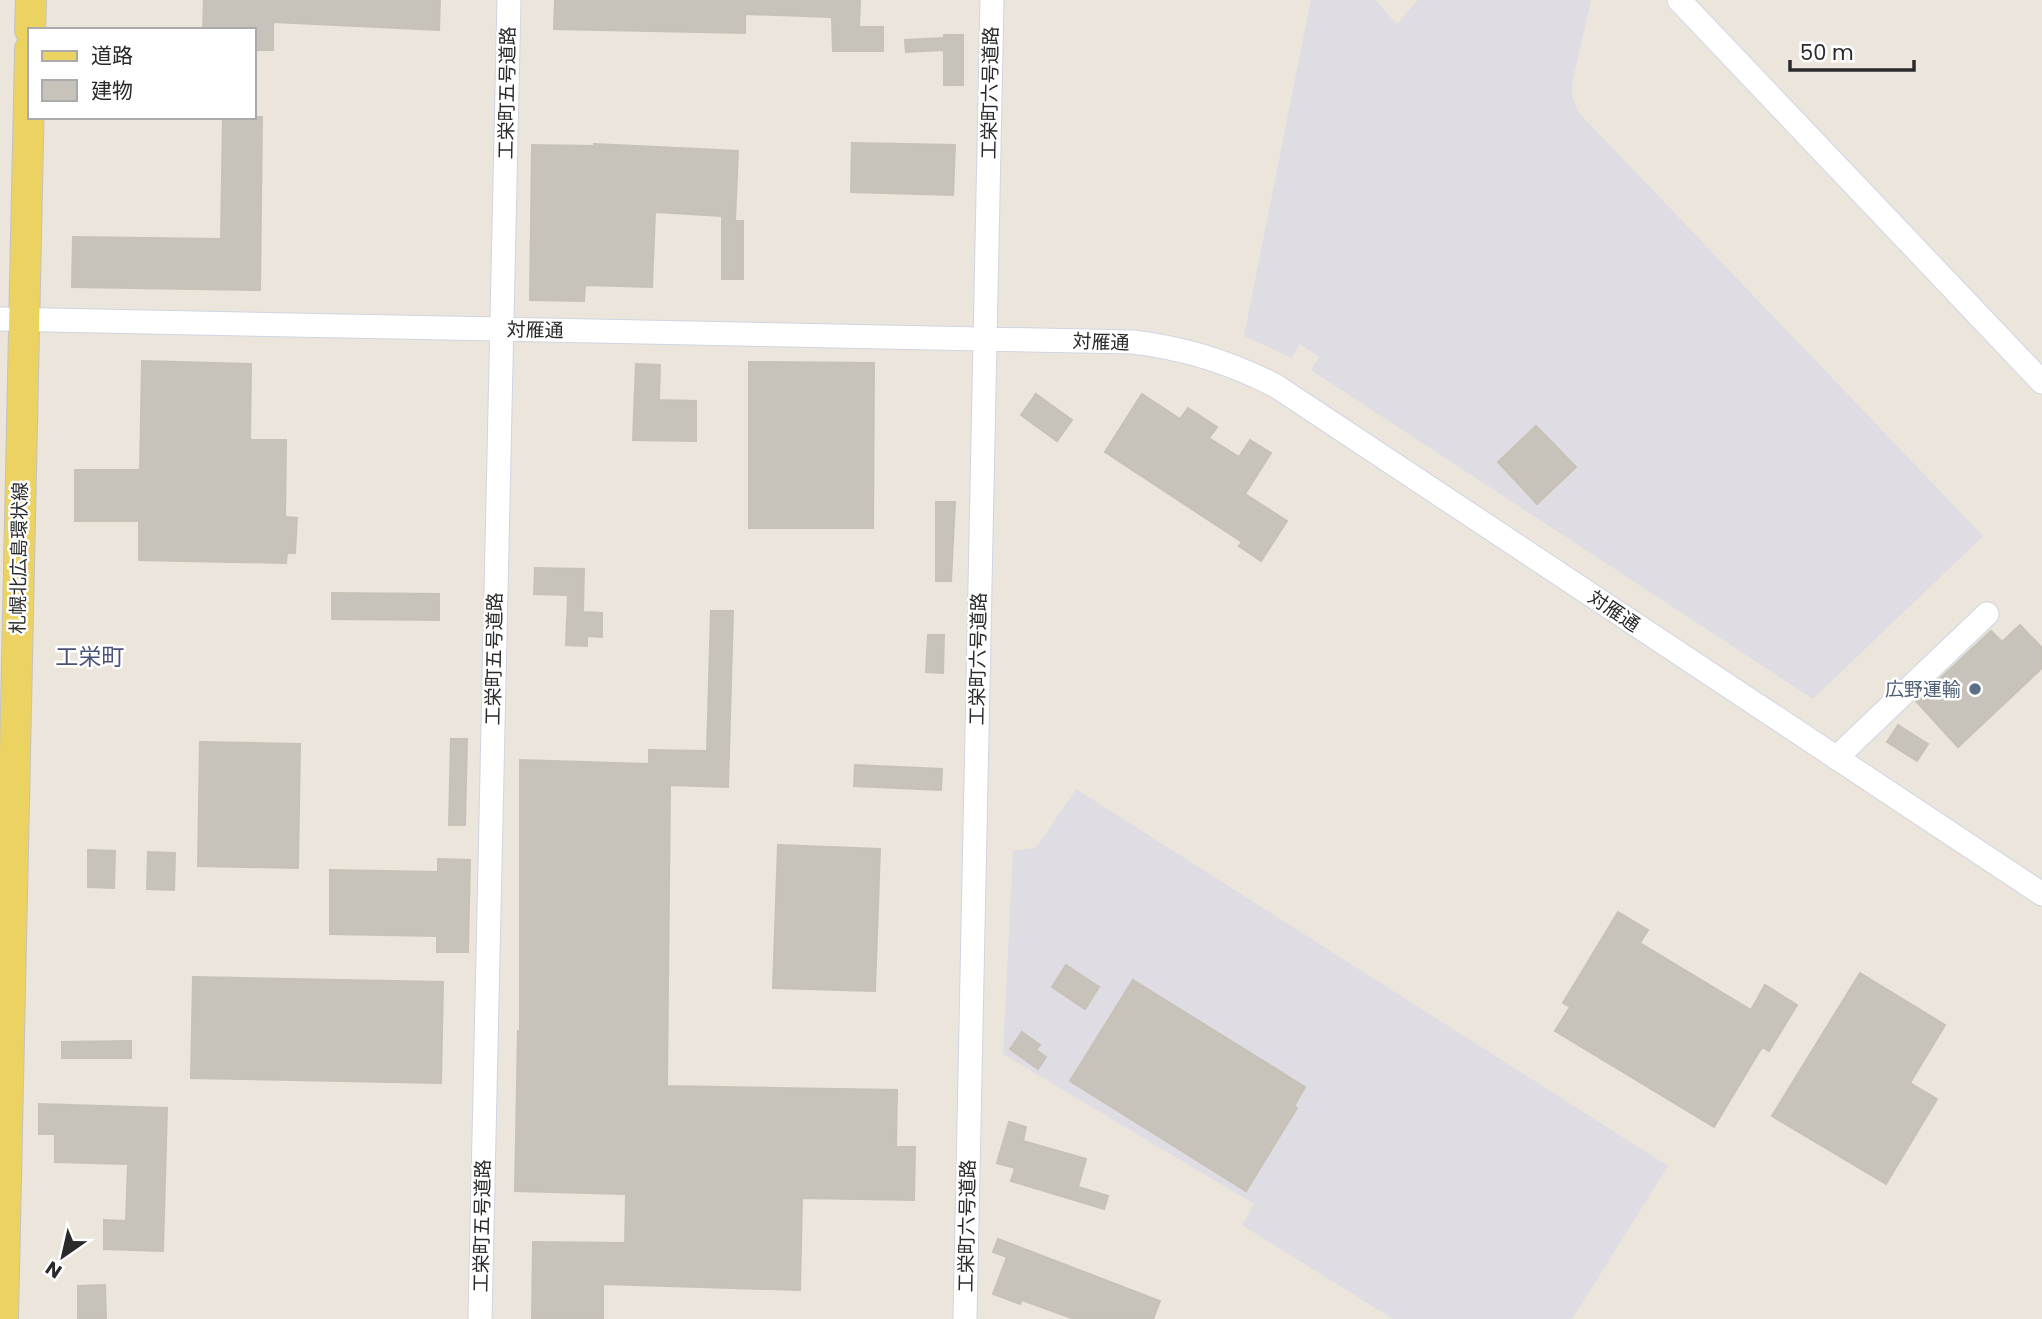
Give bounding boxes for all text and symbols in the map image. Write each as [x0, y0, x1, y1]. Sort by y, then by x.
street label: 工栄町五号道路 [492, 26, 522, 160]
street label: 工栄町六号道路 [975, 26, 1005, 160]
legend [28, 28, 256, 119]
scale bar [1790, 28, 1914, 72]
text: 50 m [1800, 38, 1854, 67]
text: 道路 [91, 41, 133, 70]
text: 建物 [91, 76, 133, 105]
street label: 対雁通 [506, 316, 564, 344]
street label: 対雁通 [1072, 328, 1130, 356]
street label: 札幌北広島環状線 [4, 482, 34, 634]
street label: 対雁通 [1583, 584, 1645, 638]
street label: 工栄町五号道路 [479, 592, 509, 726]
street label: 工栄町六号道路 [963, 592, 993, 726]
district label: 工栄町 [56, 641, 125, 673]
place label: 広野運輸 [1885, 676, 1961, 703]
marker: 広野運輸 [1967, 681, 1983, 697]
street label: 工栄町五号道路 [467, 1159, 497, 1293]
street label: 工栄町六号道路 [952, 1159, 982, 1293]
north arrow [28, 1221, 98, 1291]
text: N [40, 1254, 67, 1285]

